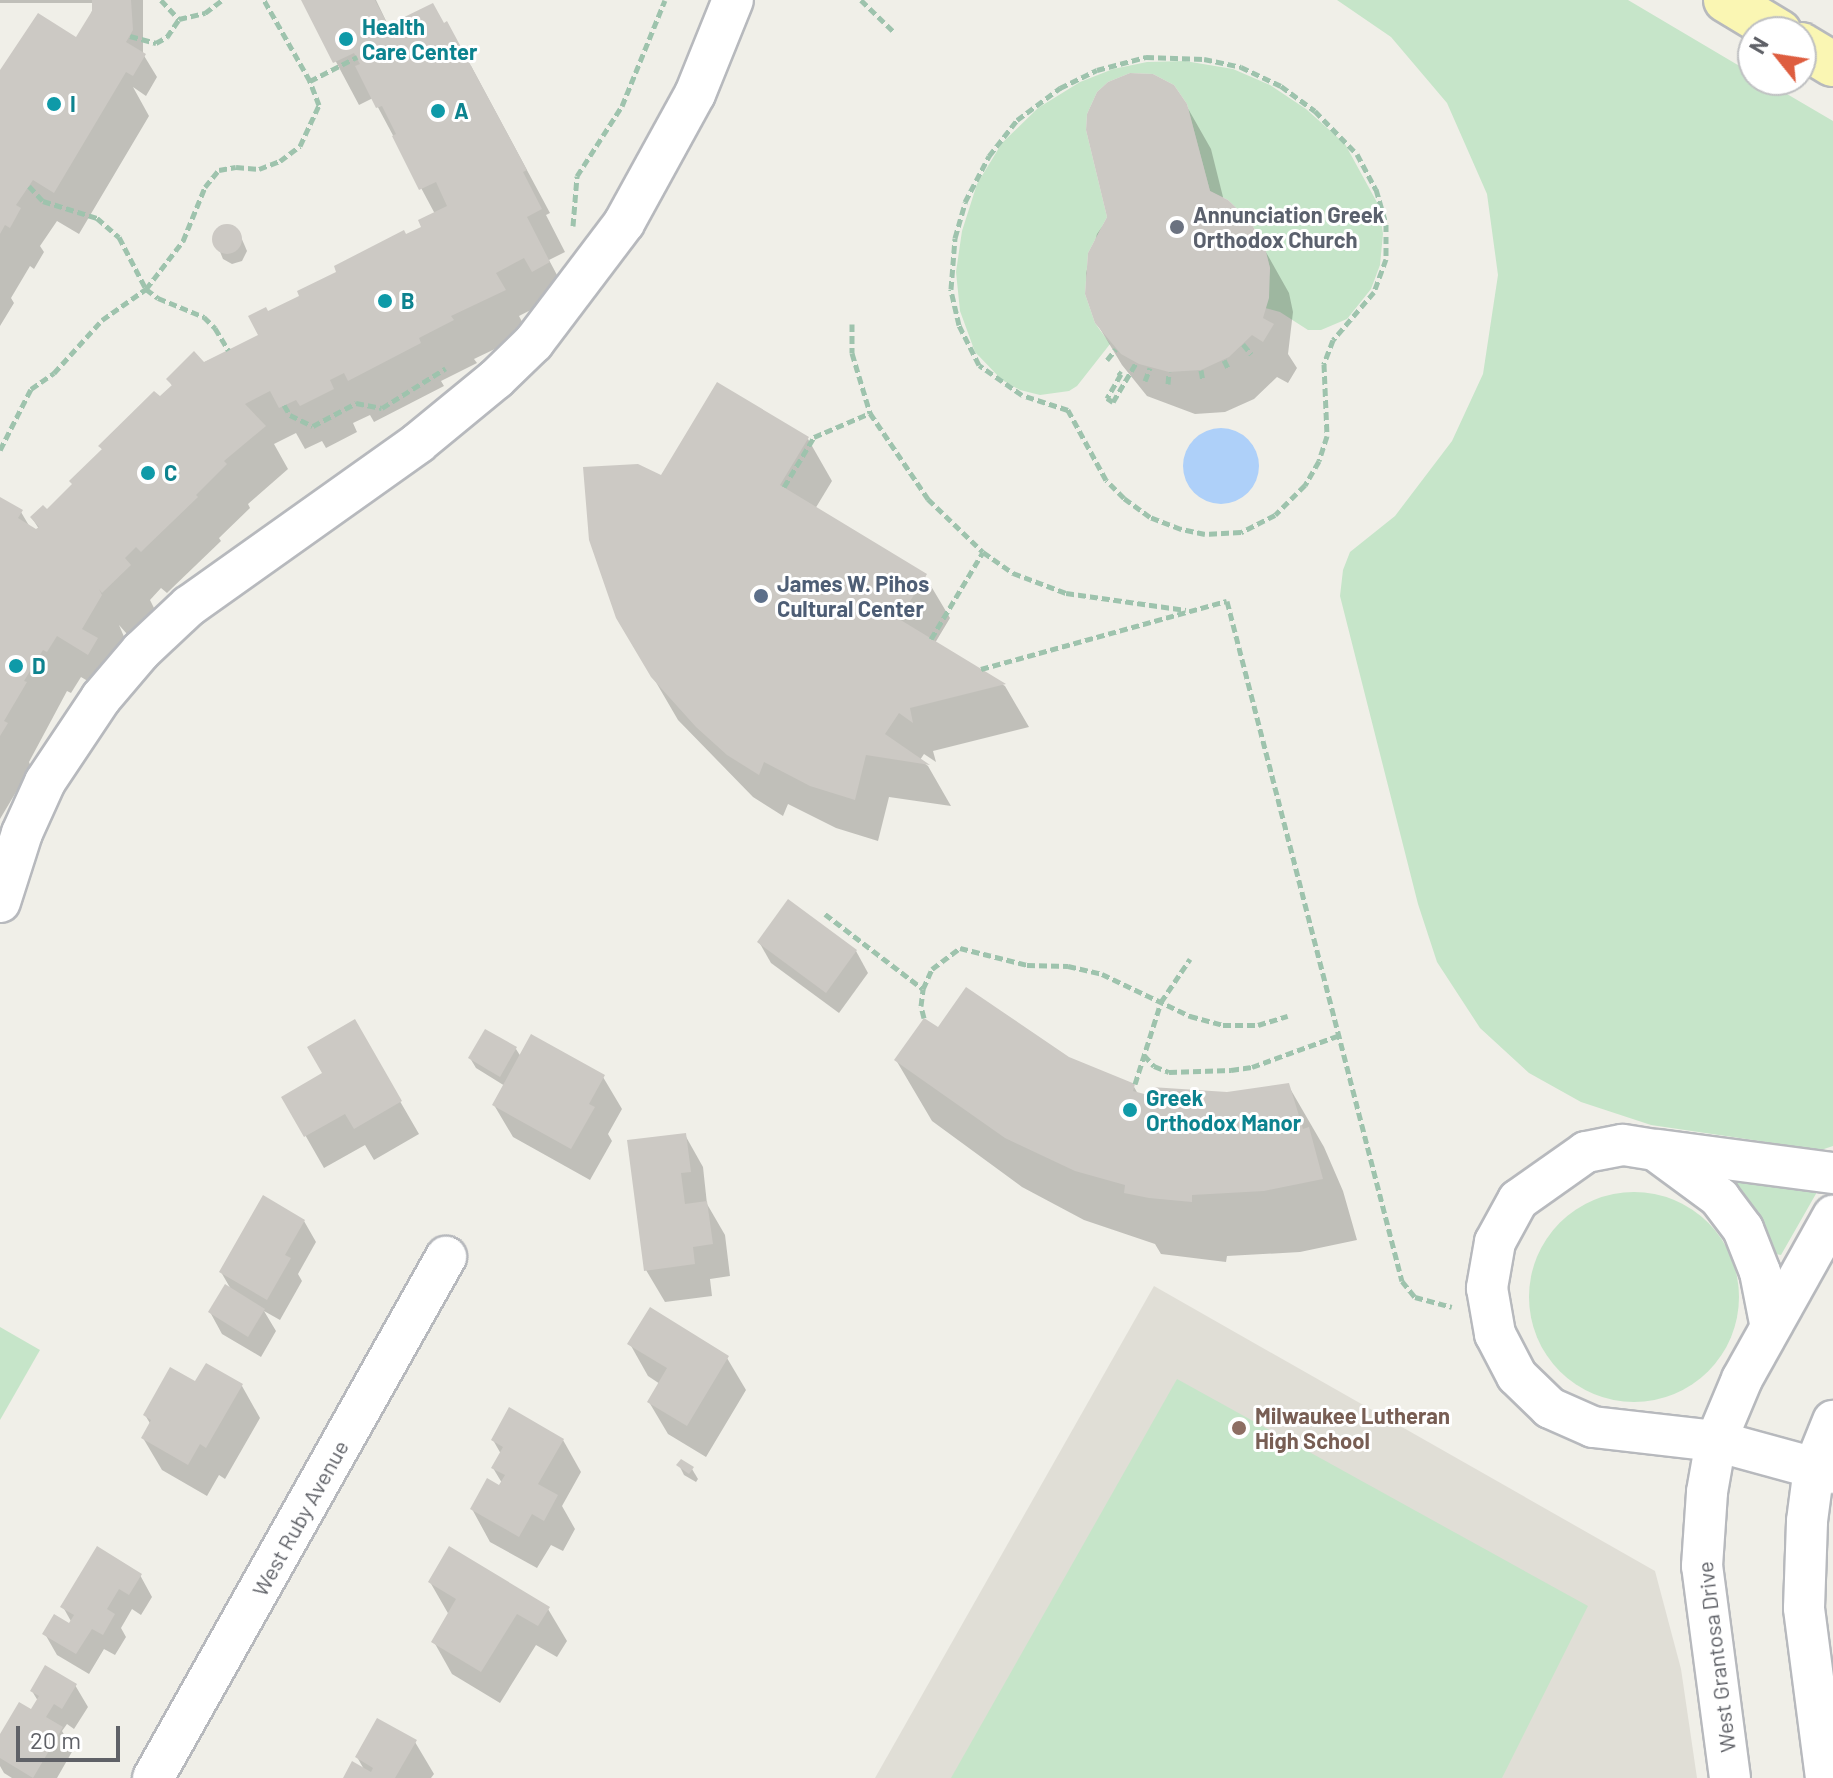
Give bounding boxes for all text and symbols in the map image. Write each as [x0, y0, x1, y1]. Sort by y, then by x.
place label: Health Care Center [362, 13, 478, 64]
north arrow [1737, 16, 1817, 96]
marker: Health Care Center [337, 30, 355, 48]
text: N [1743, 32, 1773, 58]
place label: I [70, 91, 76, 117]
marker: I [45, 95, 63, 113]
place label: A [454, 98, 469, 124]
marker: A [429, 102, 447, 120]
place label: Annunciation Greek Orthodox Church [1193, 201, 1385, 252]
marker: Annunciation Greek Orthodox Church [1168, 218, 1186, 236]
place label: B [401, 288, 415, 314]
marker: B [376, 292, 394, 310]
place label: C [164, 460, 177, 486]
marker: C [139, 464, 157, 482]
place label: James W. Pihos Cultural Center [777, 570, 929, 622]
marker: James W. Pihos Cultural Center [752, 587, 770, 605]
place label: D [32, 653, 46, 679]
marker: D [7, 657, 25, 675]
place label: Greek Orthodox Manor [1146, 1084, 1301, 1136]
marker: Greek Orthodox Manor [1121, 1101, 1139, 1119]
place label: Milwaukee Lutheran High School [1255, 1402, 1450, 1454]
marker: Milwaukee Lutheran High School [1230, 1419, 1248, 1437]
street label: West Ruby Avenue [246, 1435, 354, 1601]
street label: West Grantosa Drive [1691, 1560, 1741, 1754]
scale bar [20, 1710, 124, 1760]
text: 20 m [30, 1725, 81, 1754]

